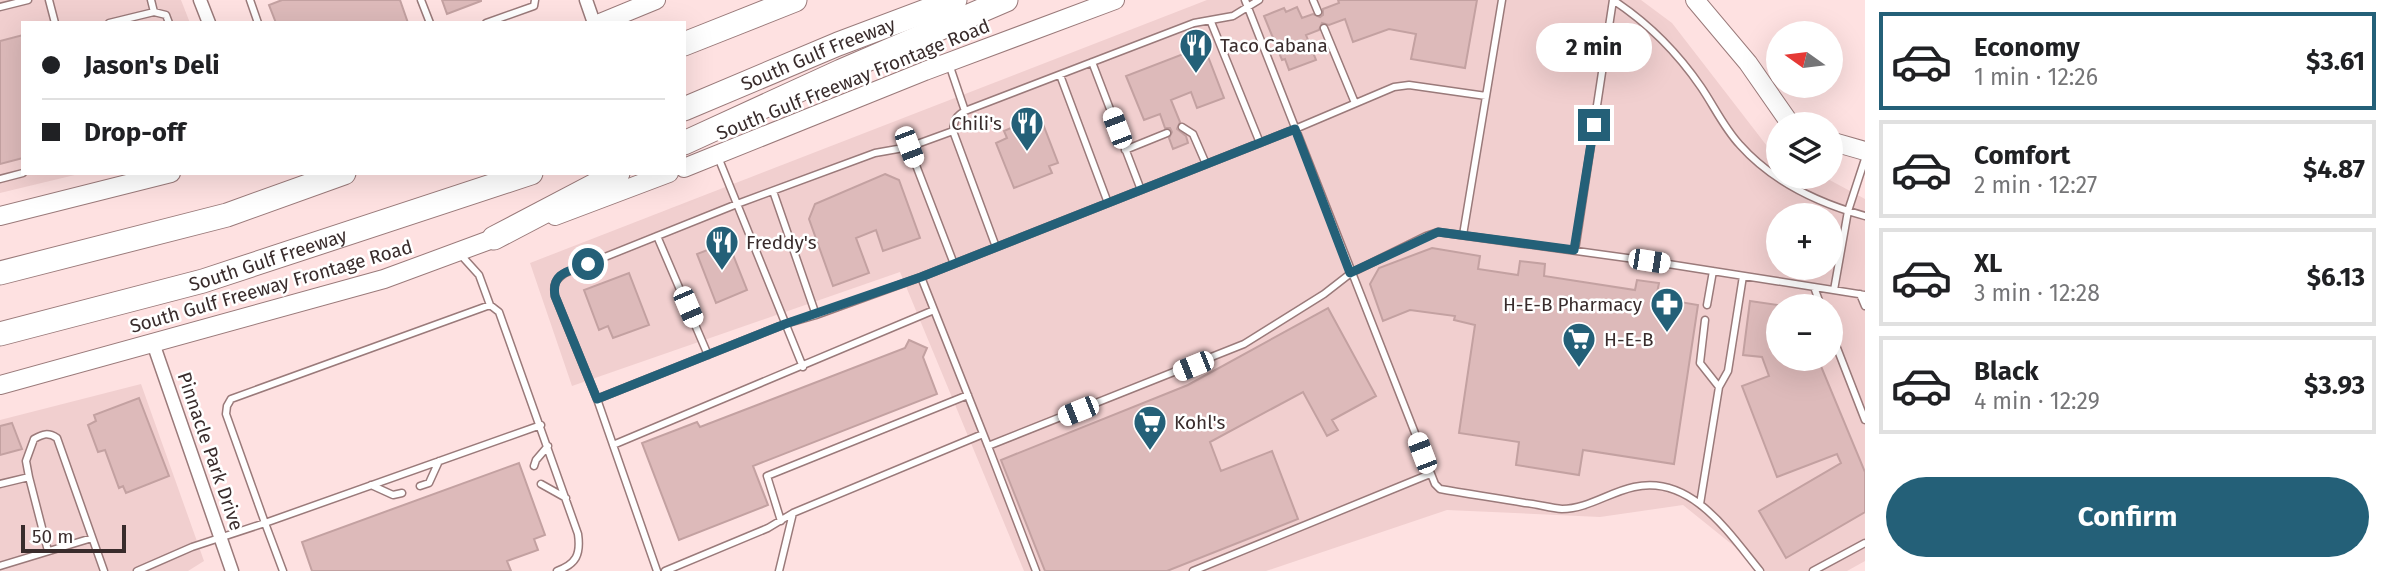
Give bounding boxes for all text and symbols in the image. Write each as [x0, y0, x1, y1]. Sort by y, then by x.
street label: South Gulf Freeway [737, 12, 899, 96]
street label: South Gulf Freeway Frontage Road [713, 14, 993, 145]
north arrow [1766, 21, 1843, 98]
map controls [1766, 21, 1843, 371]
callout: 2 min [1536, 24, 1652, 72]
restaurant icon: Taco Cabana [1177, 26, 1215, 75]
icon: car [1890, 30, 1953, 93]
text: Economy [1974, 32, 2080, 63]
text: 2 min [1566, 33, 1622, 61]
place label: Taco Cabana [1220, 34, 1328, 57]
text: $3.61 [2306, 46, 2365, 77]
text: Jason's Deli [84, 50, 220, 81]
text: 1 min · 12:26 [1974, 63, 2098, 91]
restaurant icon: Chili's [1008, 104, 1046, 153]
car [1100, 105, 1135, 151]
route end [1578, 109, 1610, 141]
place label: Chili's [951, 112, 1002, 135]
button: layers [1766, 112, 1843, 189]
text: Drop-off [84, 117, 186, 148]
car [892, 124, 927, 170]
icon: car [1890, 138, 1953, 201]
text: Comfort [1974, 140, 2070, 171]
text: $4.87 [2303, 154, 2365, 185]
text: 2 min · 12:27 [1974, 171, 2097, 199]
button: + [1766, 203, 1843, 280]
street label: South Gulf Freeway [187, 223, 350, 296]
restaurant icon: Freddy's [703, 223, 741, 272]
place label: Freddy's [746, 231, 817, 254]
street label: South Gulf Freeway Frontage Road [127, 235, 415, 338]
icon: car [1890, 246, 1953, 309]
car [1627, 247, 1672, 275]
route start [572, 248, 604, 280]
text: XL [1974, 248, 2002, 279]
text: $6.13 [2307, 262, 2365, 293]
text: 3 min · 12:28 [1974, 279, 2100, 307]
car [671, 284, 706, 330]
pharmacy icon: H-E-B Pharmacy [1648, 285, 1686, 334]
place label: H-E-B Pharmacy [1503, 293, 1643, 316]
button: − [1766, 294, 1843, 371]
supermarket icon: H-E-B [1560, 320, 1598, 369]
place label: H-E-B [1604, 328, 1654, 351]
car [1170, 348, 1217, 384]
icon: car [1890, 354, 1953, 417]
text: Black [1974, 356, 2039, 387]
street label: Pinnacle Park Drive [173, 369, 248, 533]
text: $3.93 [2304, 370, 2365, 401]
text: 4 min · 12:29 [1974, 387, 2100, 415]
car [1055, 393, 1102, 429]
supermarket icon: Kohl's [1131, 403, 1169, 452]
place label: Kohl's [1174, 411, 1225, 434]
car [1405, 430, 1440, 476]
button: Confirm [1886, 477, 2369, 557]
scale bar [21, 522, 126, 554]
text: 50 m [32, 525, 73, 548]

